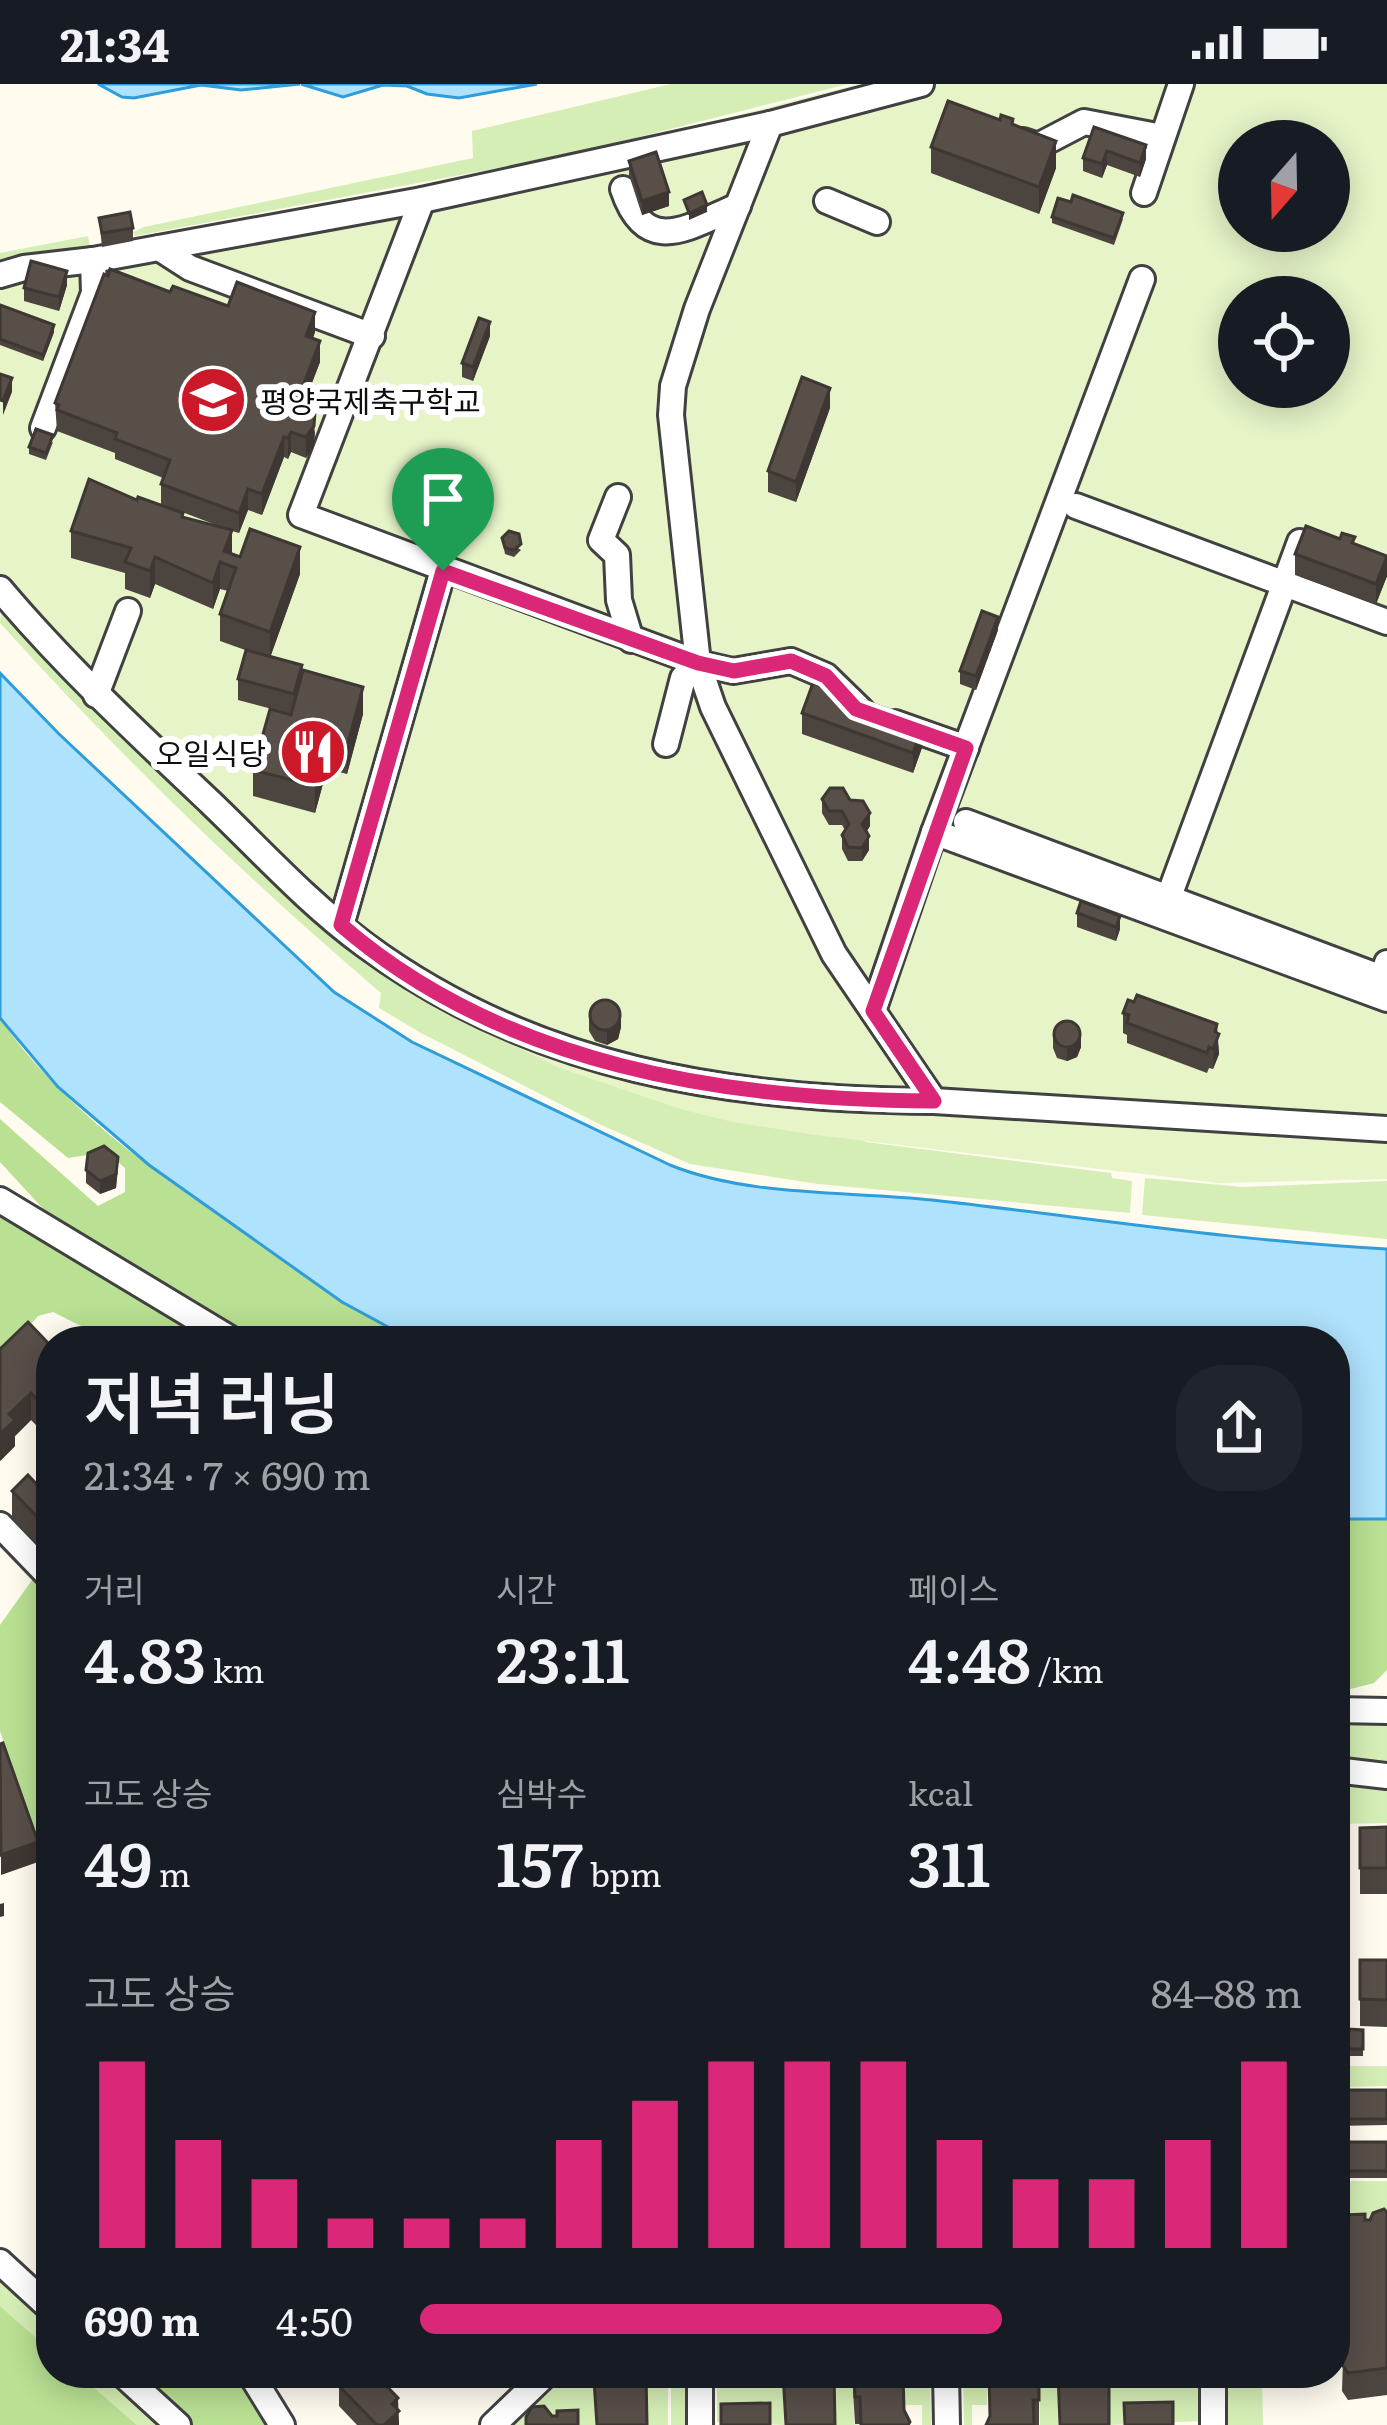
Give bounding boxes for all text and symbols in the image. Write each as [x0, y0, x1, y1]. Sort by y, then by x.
text: 21:34 [60, 9, 169, 76]
north arrow [1218, 120, 1350, 252]
map controls [1218, 120, 1350, 408]
button: locate [1218, 276, 1350, 408]
school or university icon: 평양국제축구학교 [178, 365, 248, 435]
place label: 평양국제축구학교 [260, 378, 481, 422]
pin [392, 448, 494, 571]
icon: arrive [410, 466, 476, 532]
restaurant icon: 오일식당 [278, 717, 348, 787]
place label: 오일식당 [156, 730, 266, 774]
text: 저녁 러닝 [84, 1350, 340, 1448]
button: share [1176, 1365, 1302, 1491]
text: 21:34 · 7 × 690 m [84, 1444, 371, 1502]
text: 거리 [84, 1563, 145, 1612]
text: 시간 [496, 1563, 557, 1612]
text: 페이스 [908, 1563, 999, 1612]
text: 4.83 [84, 1612, 206, 1701]
text: 23:11 [496, 1612, 630, 1701]
text: 4:48 [908, 1612, 1031, 1701]
text: km [206, 1644, 265, 1693]
text: /km [1031, 1644, 1104, 1693]
text: 고도 상승 [84, 1767, 212, 1816]
text: 심박수 [496, 1767, 587, 1816]
text: kcal [908, 1767, 973, 1816]
text: 49 [84, 1816, 152, 1905]
text: 157 [496, 1816, 583, 1905]
text: 311 [908, 1816, 990, 1905]
text: m [152, 1848, 191, 1897]
text: bpm [583, 1848, 662, 1897]
text: 고도 상승 [84, 1962, 235, 2020]
text: 84–88 m [1151, 1962, 1302, 2020]
text: 690 m [84, 2290, 200, 2348]
text: 4:50 [276, 2290, 353, 2348]

